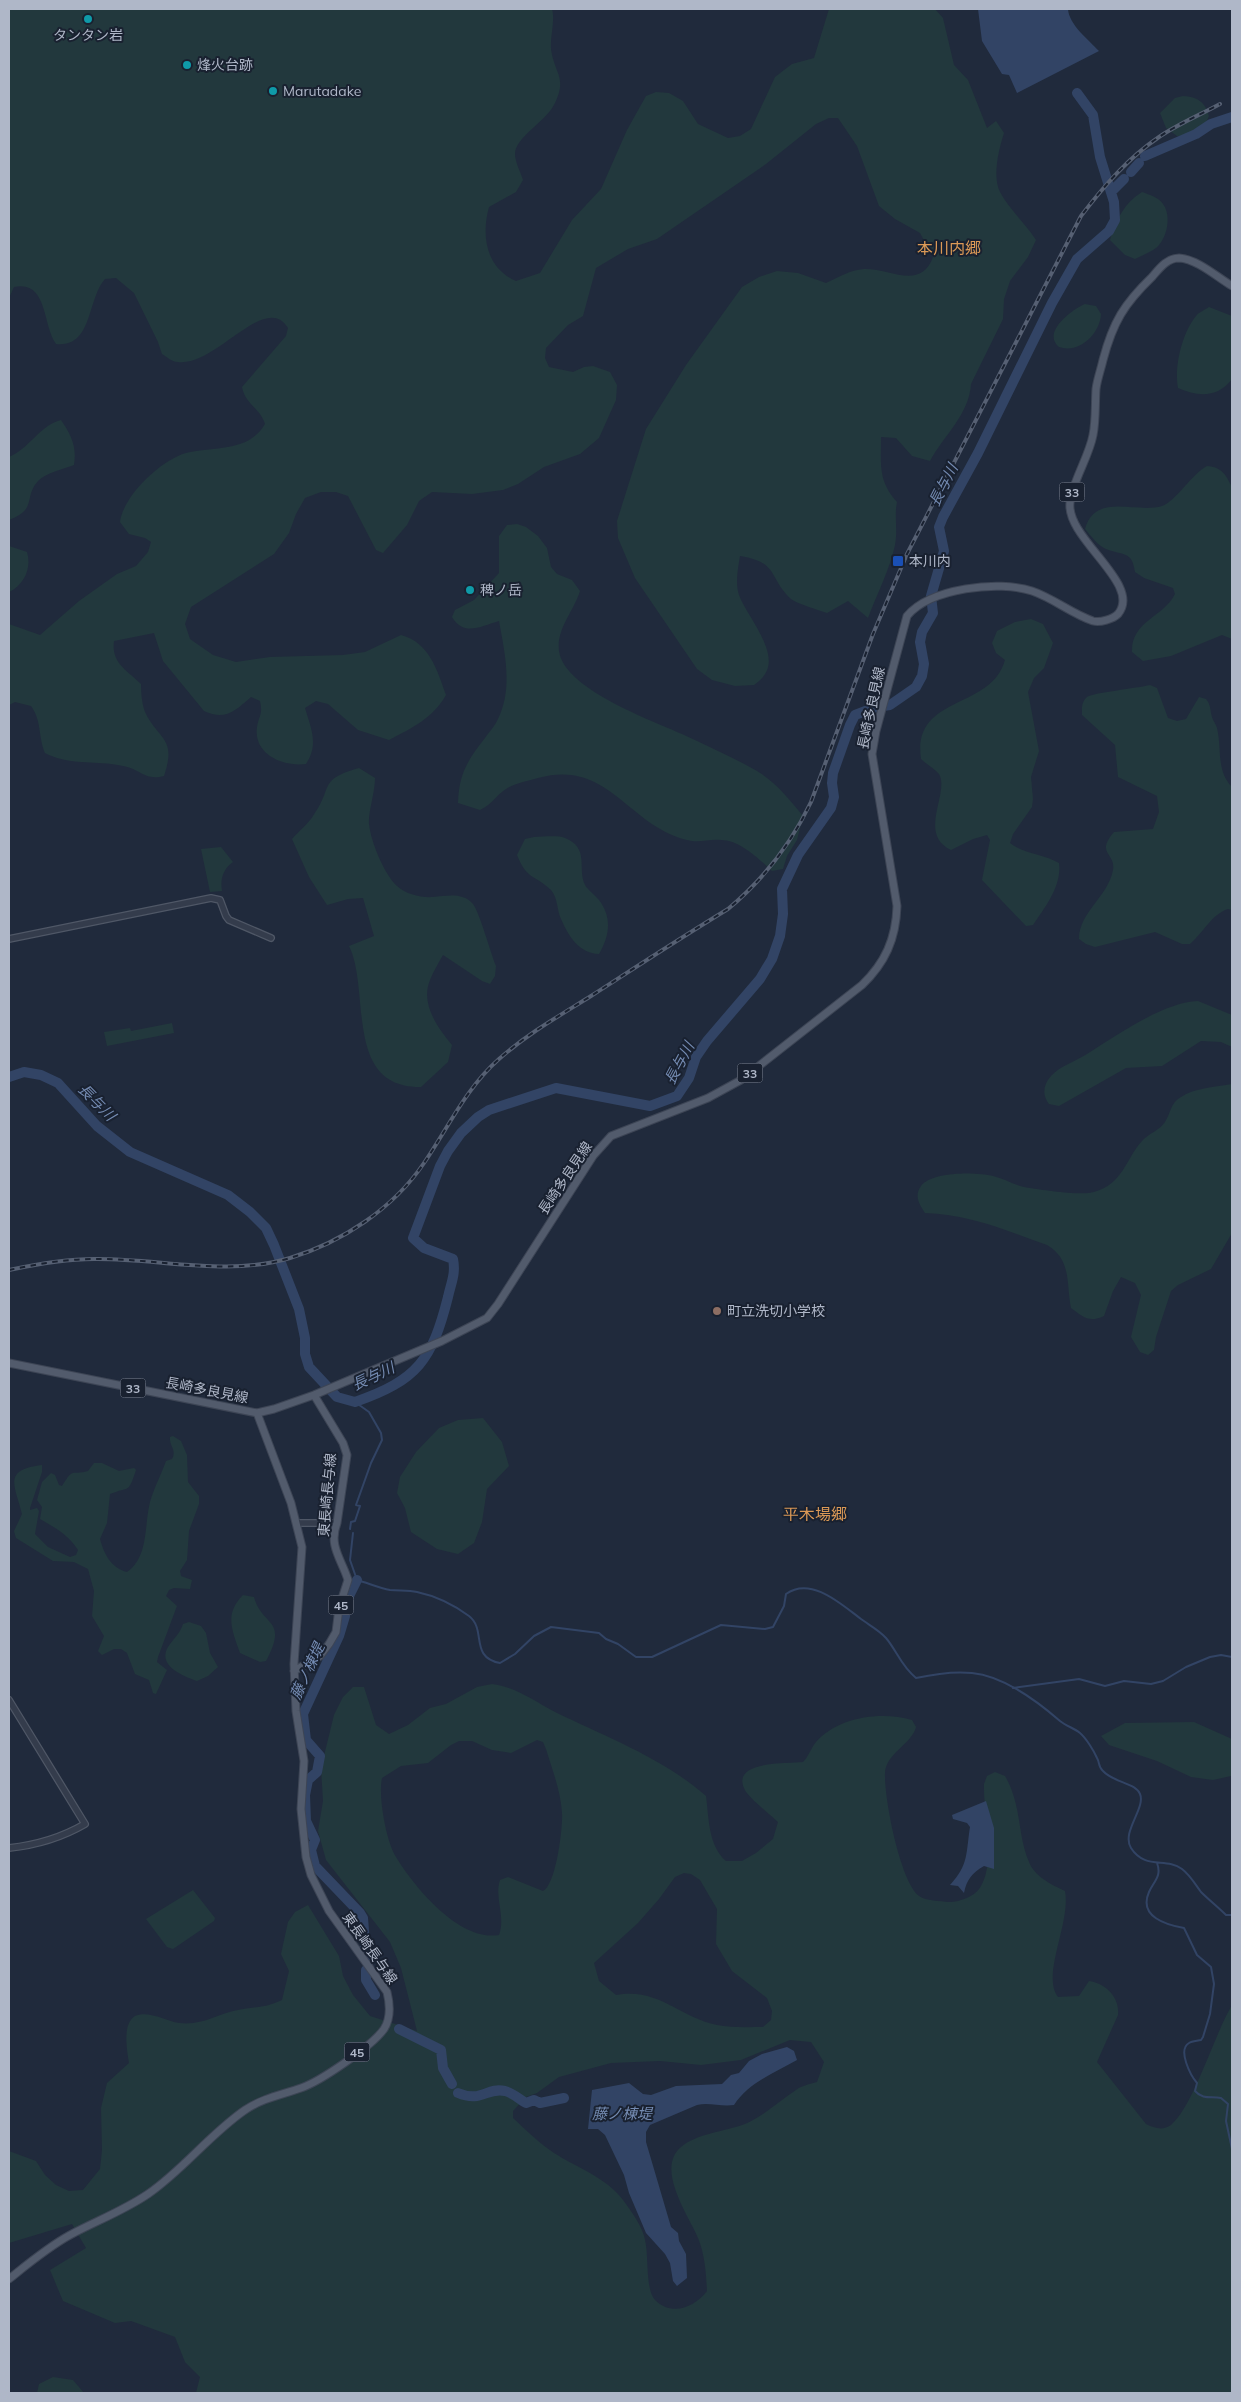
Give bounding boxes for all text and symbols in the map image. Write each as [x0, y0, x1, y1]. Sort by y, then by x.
marker: タンタン岩 [82, 13, 94, 25]
place label: タンタン岩 [53, 26, 123, 44]
place label: 烽火台跡 [197, 56, 253, 74]
marker: 烽火台跡 [181, 59, 193, 71]
place label: Marutadake [283, 82, 361, 100]
marker: Marutadake [267, 85, 279, 97]
district label: 本川内郷 [917, 238, 981, 258]
water label: 長与川 [924, 459, 963, 509]
road number: 33 [1060, 482, 1084, 502]
place label: 本川内 [909, 552, 951, 570]
marker: 本川内 [891, 554, 905, 568]
place label: 稗ノ岳 [480, 581, 522, 599]
marker: 稗ノ岳 [464, 584, 476, 596]
street label: 長崎多良見線 [853, 665, 889, 751]
water label: 長与川 [660, 1037, 699, 1087]
road number: 33 [738, 1064, 762, 1082]
water label: 長与川 [74, 1079, 121, 1126]
street label: 長崎多良見線 [534, 1138, 596, 1218]
place label: 町立洗切小学校 [727, 1302, 825, 1320]
marker: 町立洗切小学校 [711, 1305, 723, 1317]
water label: 長与川 [349, 1357, 399, 1394]
street label: 長崎多良見線 [164, 1373, 250, 1407]
road number: 33 [120, 1379, 146, 1398]
street label: 東長崎長与線 [314, 1452, 340, 1538]
district label: 平木場郷 [783, 1504, 847, 1524]
road number: 45 [328, 1596, 354, 1614]
water label: 藤ノ棟堤 [286, 1638, 329, 1702]
street label: 東長崎長与線 [339, 1908, 401, 1988]
road number: 45 [344, 2042, 370, 2062]
water label: 藤ノ棟堤 [592, 2104, 654, 2123]

